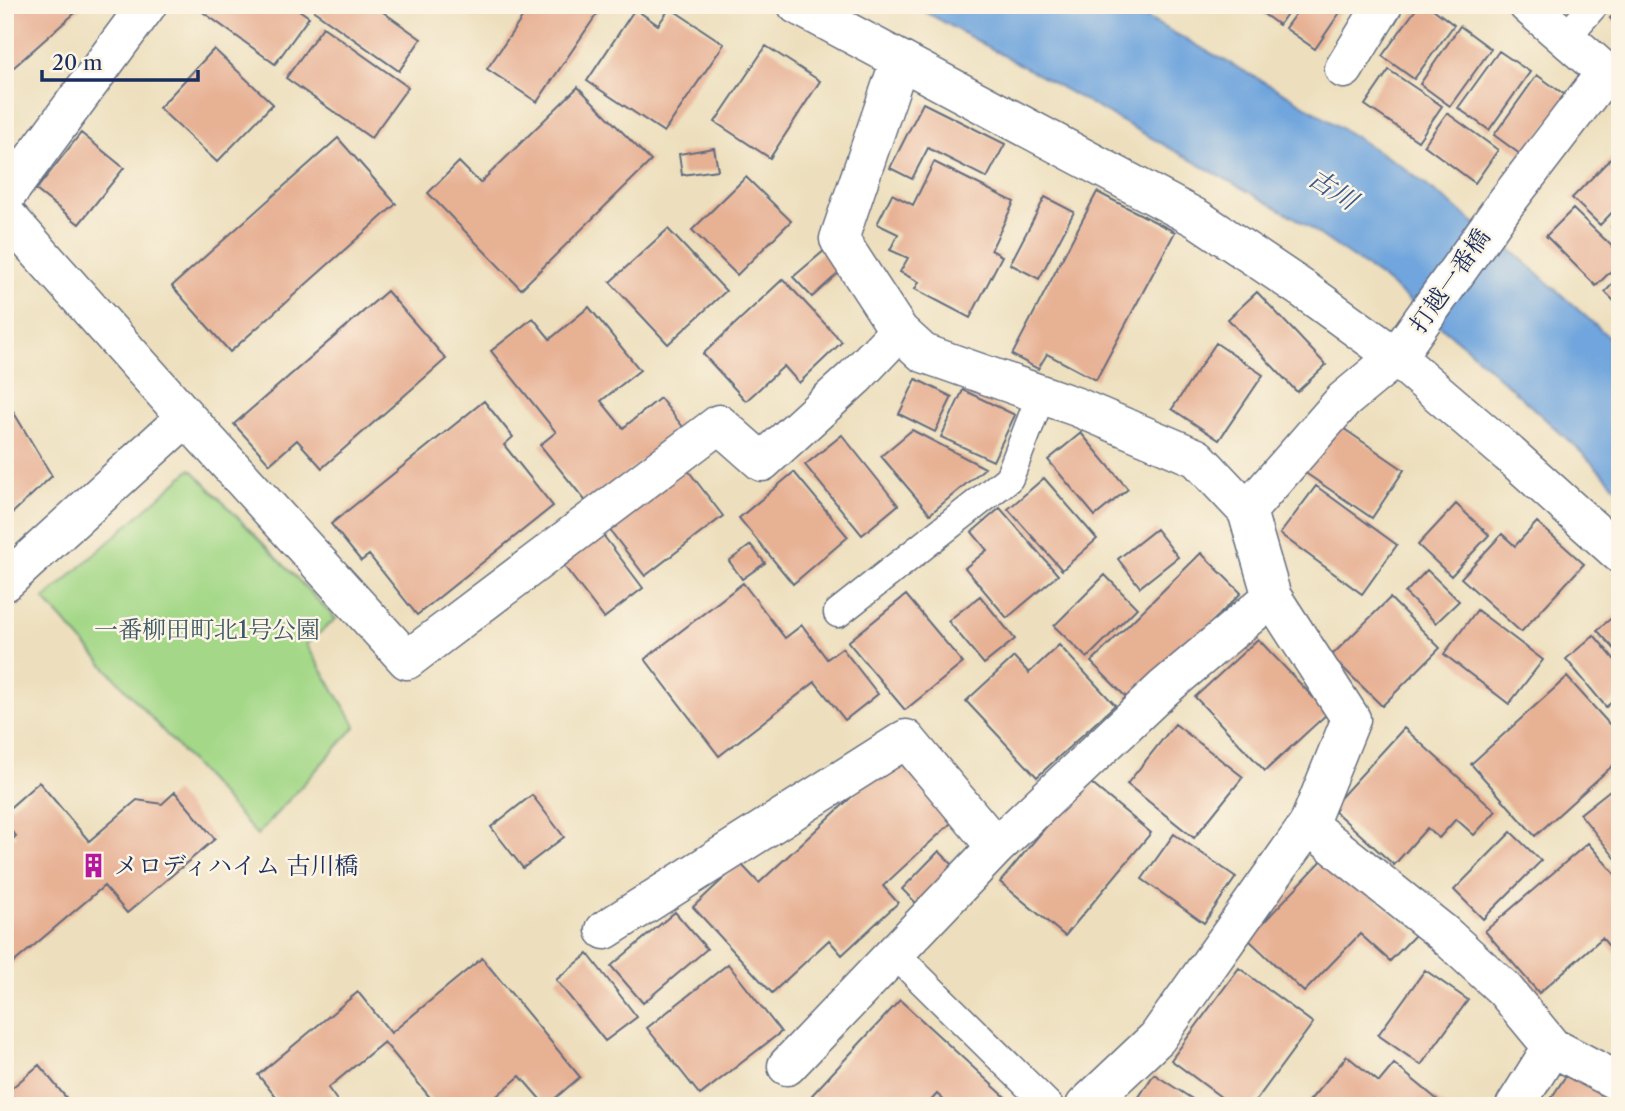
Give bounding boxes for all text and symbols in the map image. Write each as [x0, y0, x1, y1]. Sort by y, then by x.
scale bar [42, 38, 198, 82]
text: 20 m [52, 50, 103, 75]
water label: 古川 [1302, 161, 1366, 218]
street label: 打越一番橋 [1403, 223, 1496, 338]
park label: 一番柳田町北1号公園 [94, 615, 320, 644]
place label: メロディハイム 古川橋 [114, 851, 358, 880]
building icon: メロディハイム 古川橋 [80, 852, 108, 880]

